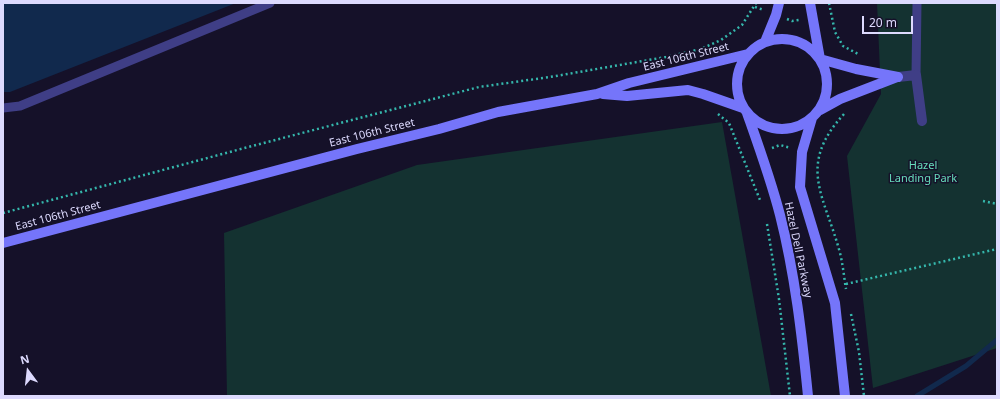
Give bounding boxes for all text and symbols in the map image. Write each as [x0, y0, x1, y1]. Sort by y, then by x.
scale bar [864, 8, 915, 34]
text: 20 m [869, 14, 897, 31]
street label: East 106th Street [642, 40, 730, 74]
street label: East 106th Street [328, 116, 416, 150]
park label: Hazel Landing Park [889, 159, 957, 185]
street label: East 106th Street [14, 198, 102, 234]
street label: Hazel Dell Parkway [781, 201, 815, 299]
north arrow [8, 351, 48, 391]
text: N [18, 351, 31, 367]

